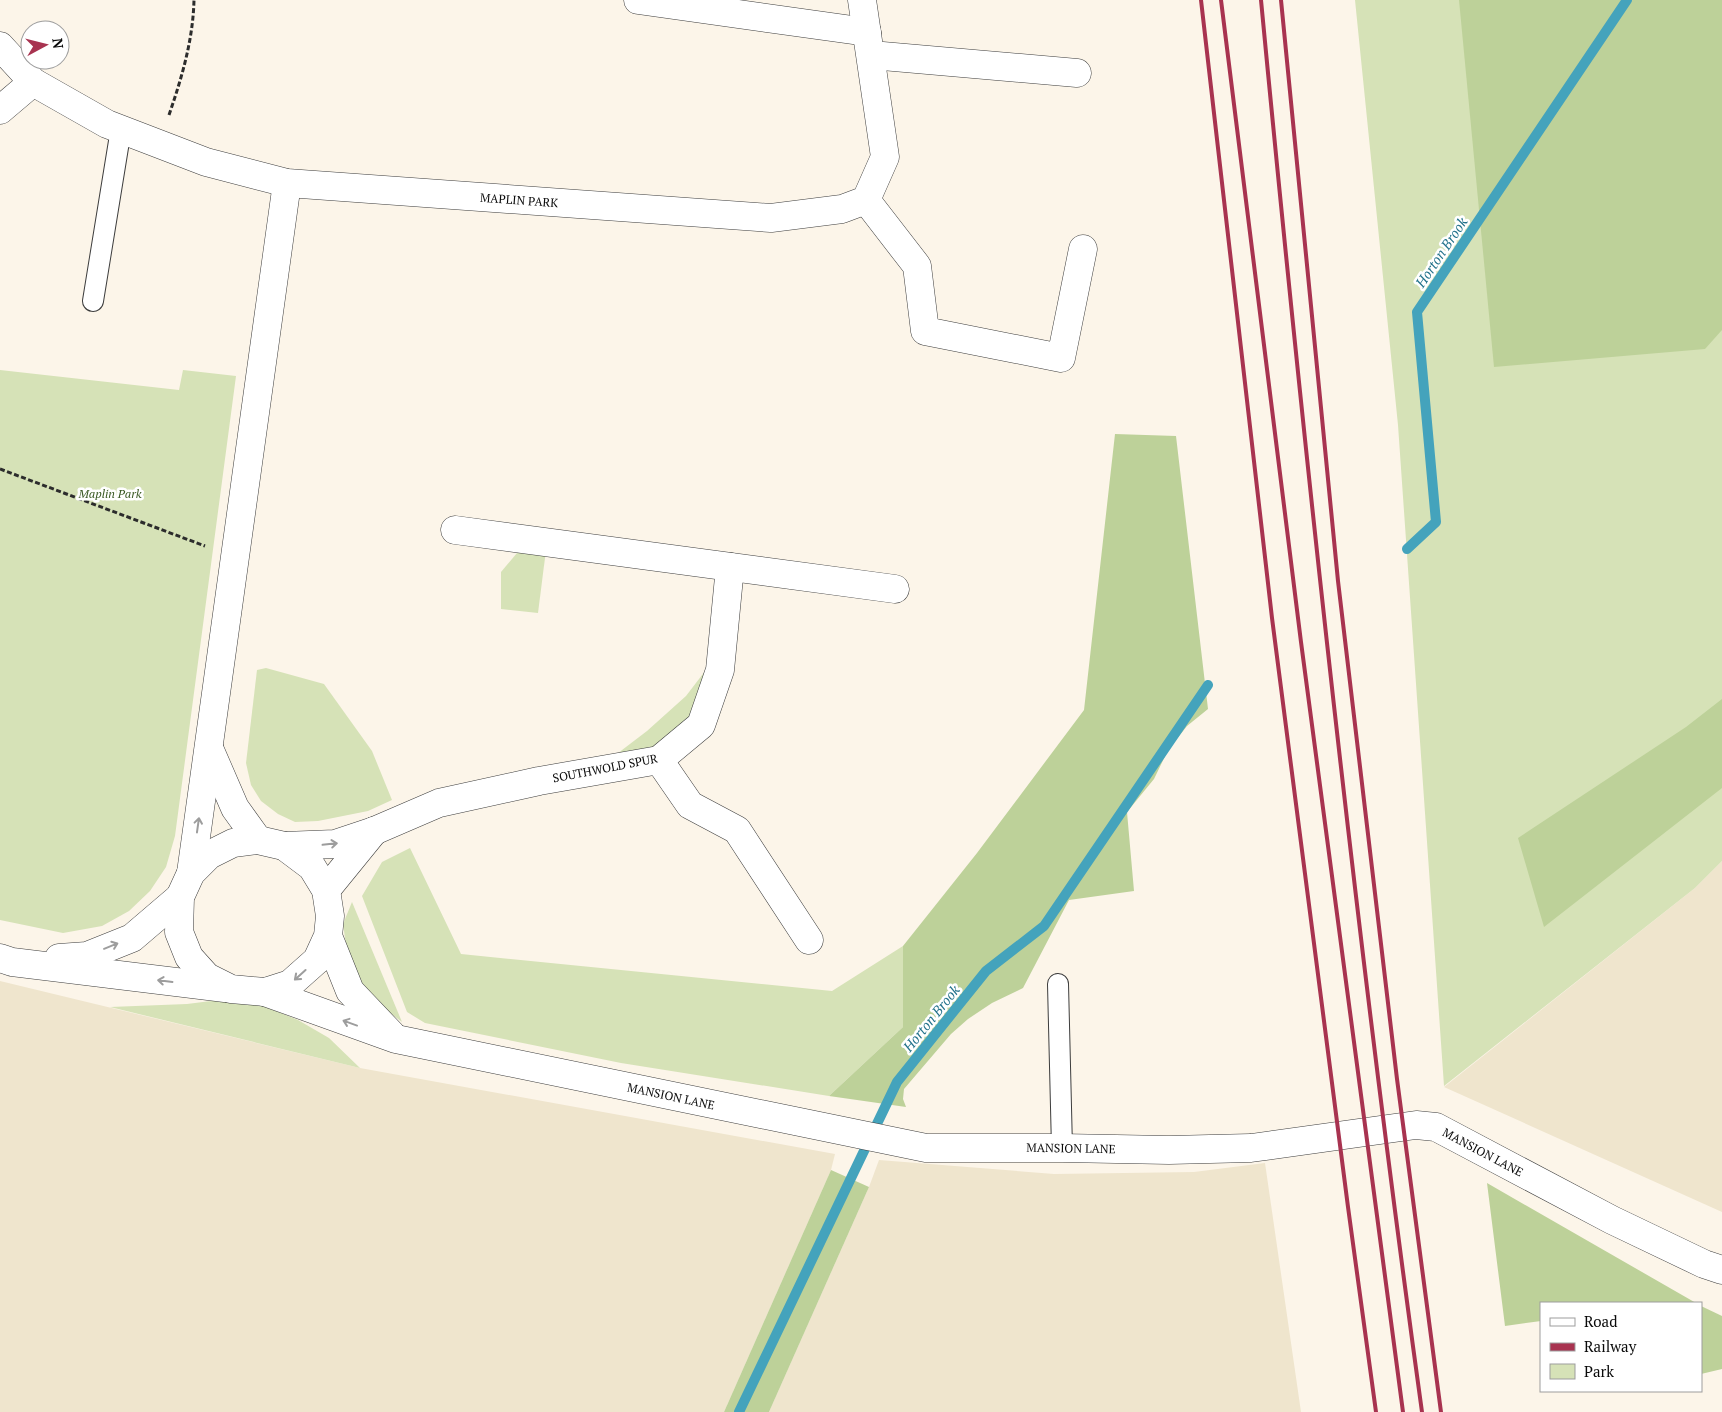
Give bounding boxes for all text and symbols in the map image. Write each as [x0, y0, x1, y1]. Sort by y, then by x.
north arrow [20, 20, 70, 70]
text: N [48, 37, 69, 50]
street label: MAPLIN PARK [480, 190, 559, 210]
water label: Horton Brook [1410, 213, 1472, 291]
park label: Maplin Park [77, 486, 142, 501]
street label: SOUTHWOLD SPUR [551, 750, 659, 786]
one-way arrow [193, 817, 203, 833]
one-way arrow [322, 839, 338, 849]
one-way arrow [104, 941, 119, 950]
one-way arrow [294, 969, 307, 981]
one-way arrow [158, 976, 174, 986]
water label: Horton Brook [898, 981, 964, 1056]
one-way arrow [342, 1018, 358, 1027]
street label: MANSION LANE [626, 1079, 716, 1113]
street label: MANSION LANE [1440, 1124, 1526, 1180]
street label: MANSION LANE [1026, 1140, 1116, 1156]
legend [1540, 1302, 1702, 1392]
text: Road [1584, 1311, 1617, 1331]
text: Railway [1584, 1336, 1637, 1356]
text: Park [1584, 1361, 1614, 1381]

